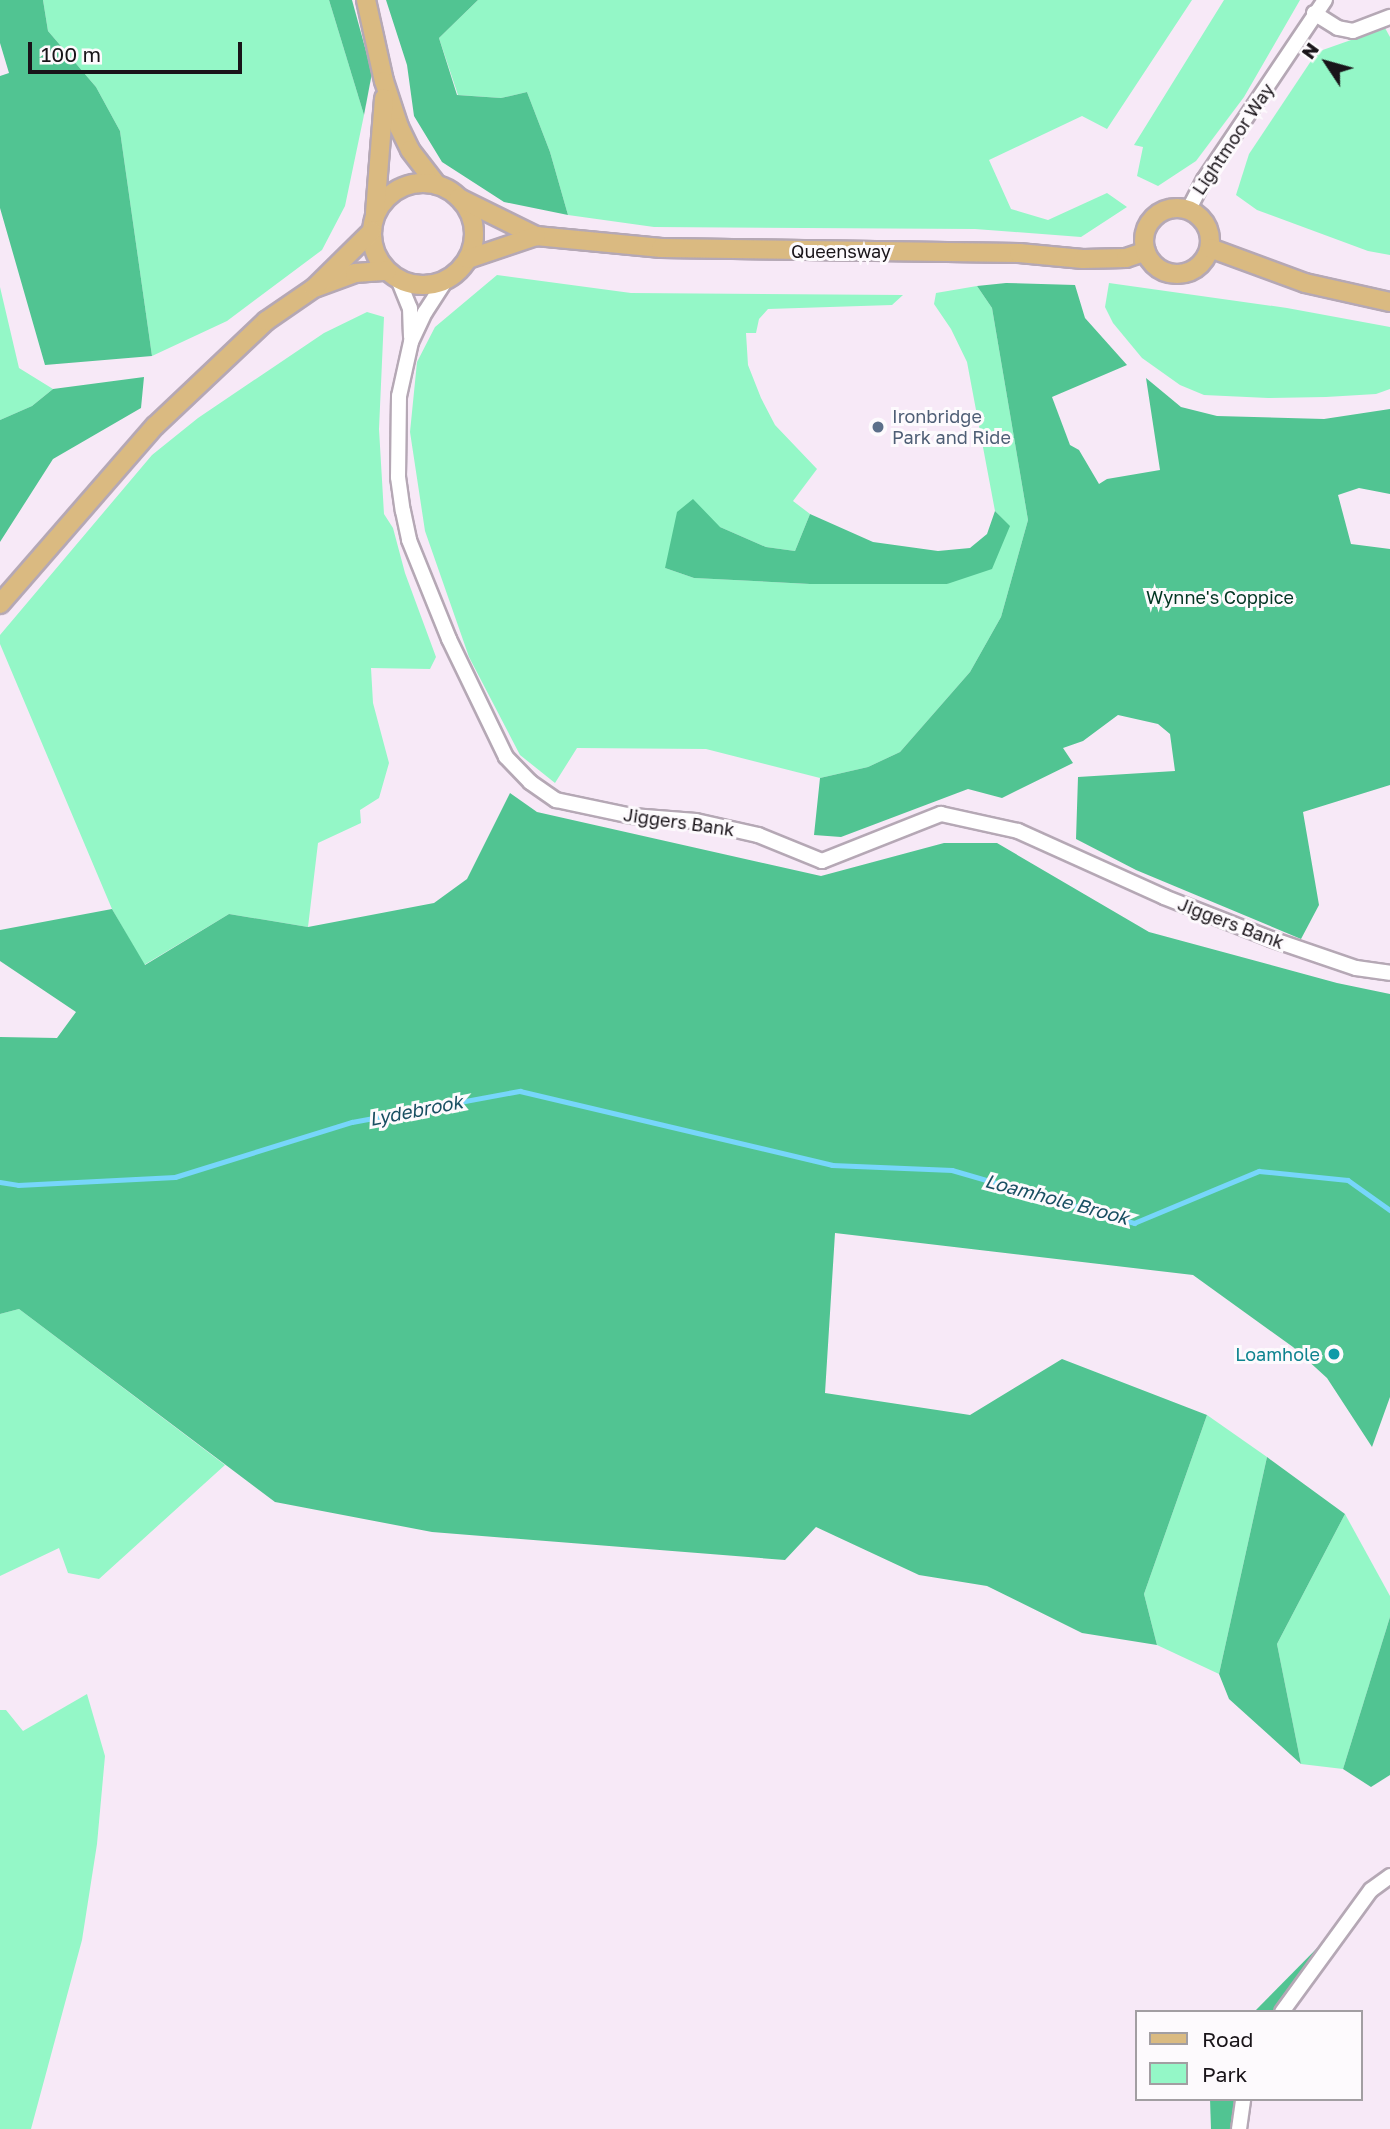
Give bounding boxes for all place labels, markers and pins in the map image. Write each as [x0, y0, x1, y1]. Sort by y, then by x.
place label: Ironbridge Park and Ride [892, 406, 1011, 448]
marker: Ironbridge Park and Ride [870, 419, 886, 435]
place label: Loamhole [1235, 1343, 1320, 1365]
marker: Loamhole [1326, 1346, 1342, 1362]

